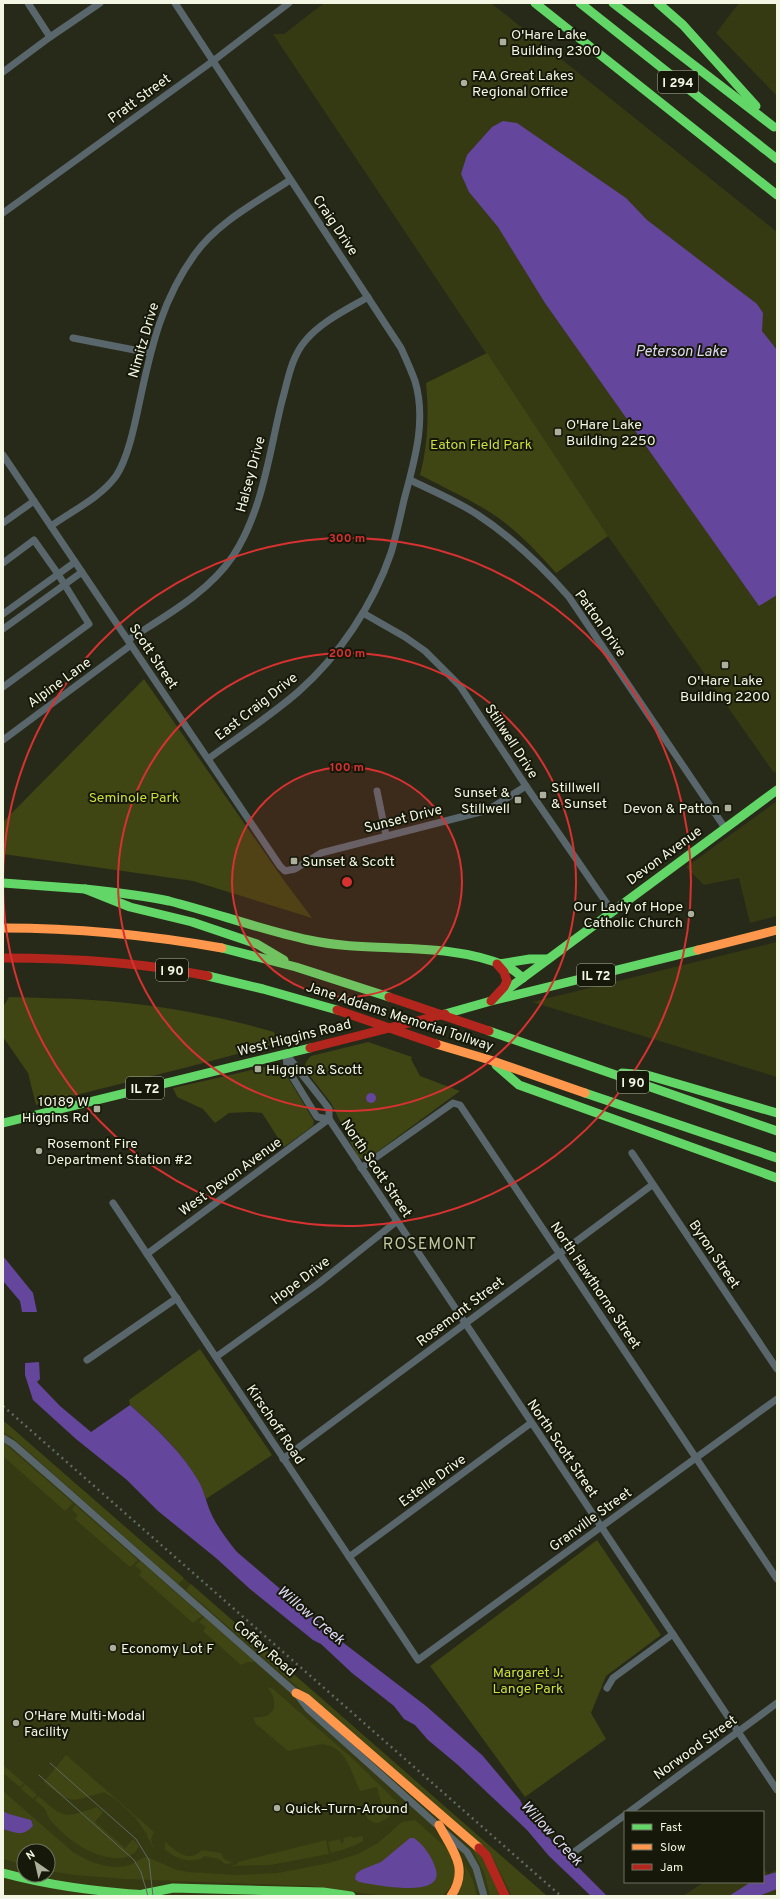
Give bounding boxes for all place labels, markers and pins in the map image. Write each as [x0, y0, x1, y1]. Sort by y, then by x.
place label: O'Hare Lake Building 2300 [511, 27, 601, 60]
marker: O'Hare Lake Building 2300 [498, 37, 508, 47]
place label: FAA Great Lakes Regional Office [472, 68, 574, 101]
marker: FAA Great Lakes Regional Office [459, 78, 469, 88]
place label: O'Hare Lake Building 2250 [566, 417, 656, 450]
marker: O'Hare Lake Building 2250 [553, 427, 563, 437]
marker: O'Hare Lake Building 2200 [720, 660, 730, 670]
place label: O'Hare Lake Building 2200 [680, 673, 770, 706]
place label: Stillwell & Sunset [551, 780, 607, 813]
place label: Sunset & Stillwell [454, 785, 511, 818]
marker: Stillwell & Sunset [538, 790, 548, 800]
marker: Sunset & Stillwell [513, 795, 523, 805]
place label: Devon & Patton [623, 801, 720, 818]
marker: Devon & Patton [723, 803, 733, 813]
place label: Sunset & Scott [302, 854, 395, 871]
marker: Sunset & Scott [289, 856, 299, 866]
centre of rings [340, 875, 354, 889]
place label: Our Lady of Hope Catholic Church [573, 899, 683, 932]
marker: Our Lady of Hope Catholic Church [686, 909, 696, 919]
place label: Higgins & Scott [266, 1062, 362, 1079]
marker: Higgins & Scott [253, 1064, 263, 1074]
place label: 10189 W Higgins Rd [22, 1094, 89, 1127]
marker: 10189 W Higgins Rd [92, 1104, 102, 1114]
place label: Rosemont Fire Department Station #2 [47, 1136, 192, 1169]
marker: Rosemont Fire Department Station #2 [34, 1146, 44, 1156]
place label: Economy Lot F [121, 1641, 214, 1658]
marker: Economy Lot F [108, 1643, 118, 1653]
place label: O'Hare Multi-Modal Facility [24, 1708, 145, 1741]
marker: O'Hare Multi-Modal Facility [11, 1718, 21, 1728]
place label: Quick–Turn-Around [285, 1801, 408, 1818]
marker: Quick–Turn-Around [272, 1803, 282, 1813]

